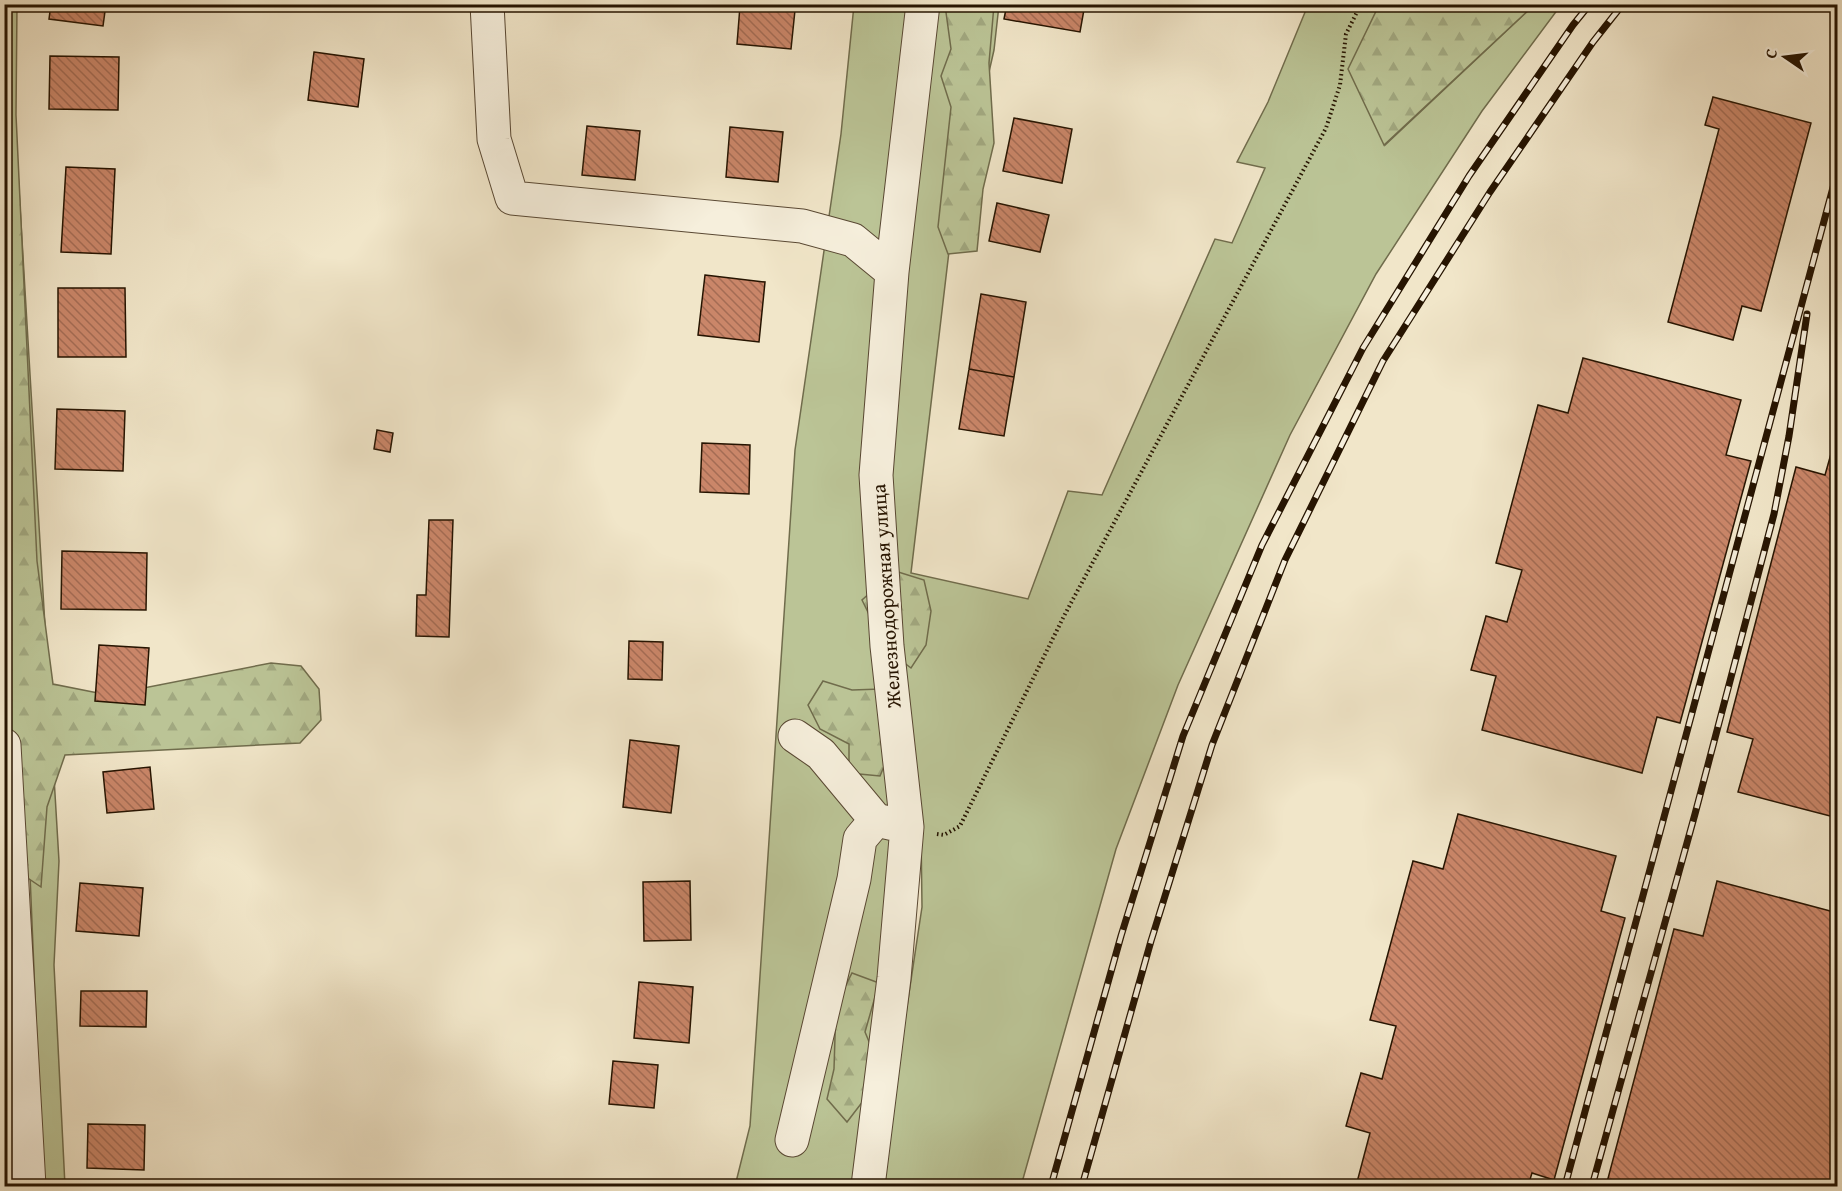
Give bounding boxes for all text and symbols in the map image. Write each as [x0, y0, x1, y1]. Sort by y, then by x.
north arrow [1755, 27, 1815, 87]
text: С [1758, 46, 1783, 61]
street label: Железнодорожная улица [863, 483, 908, 710]

